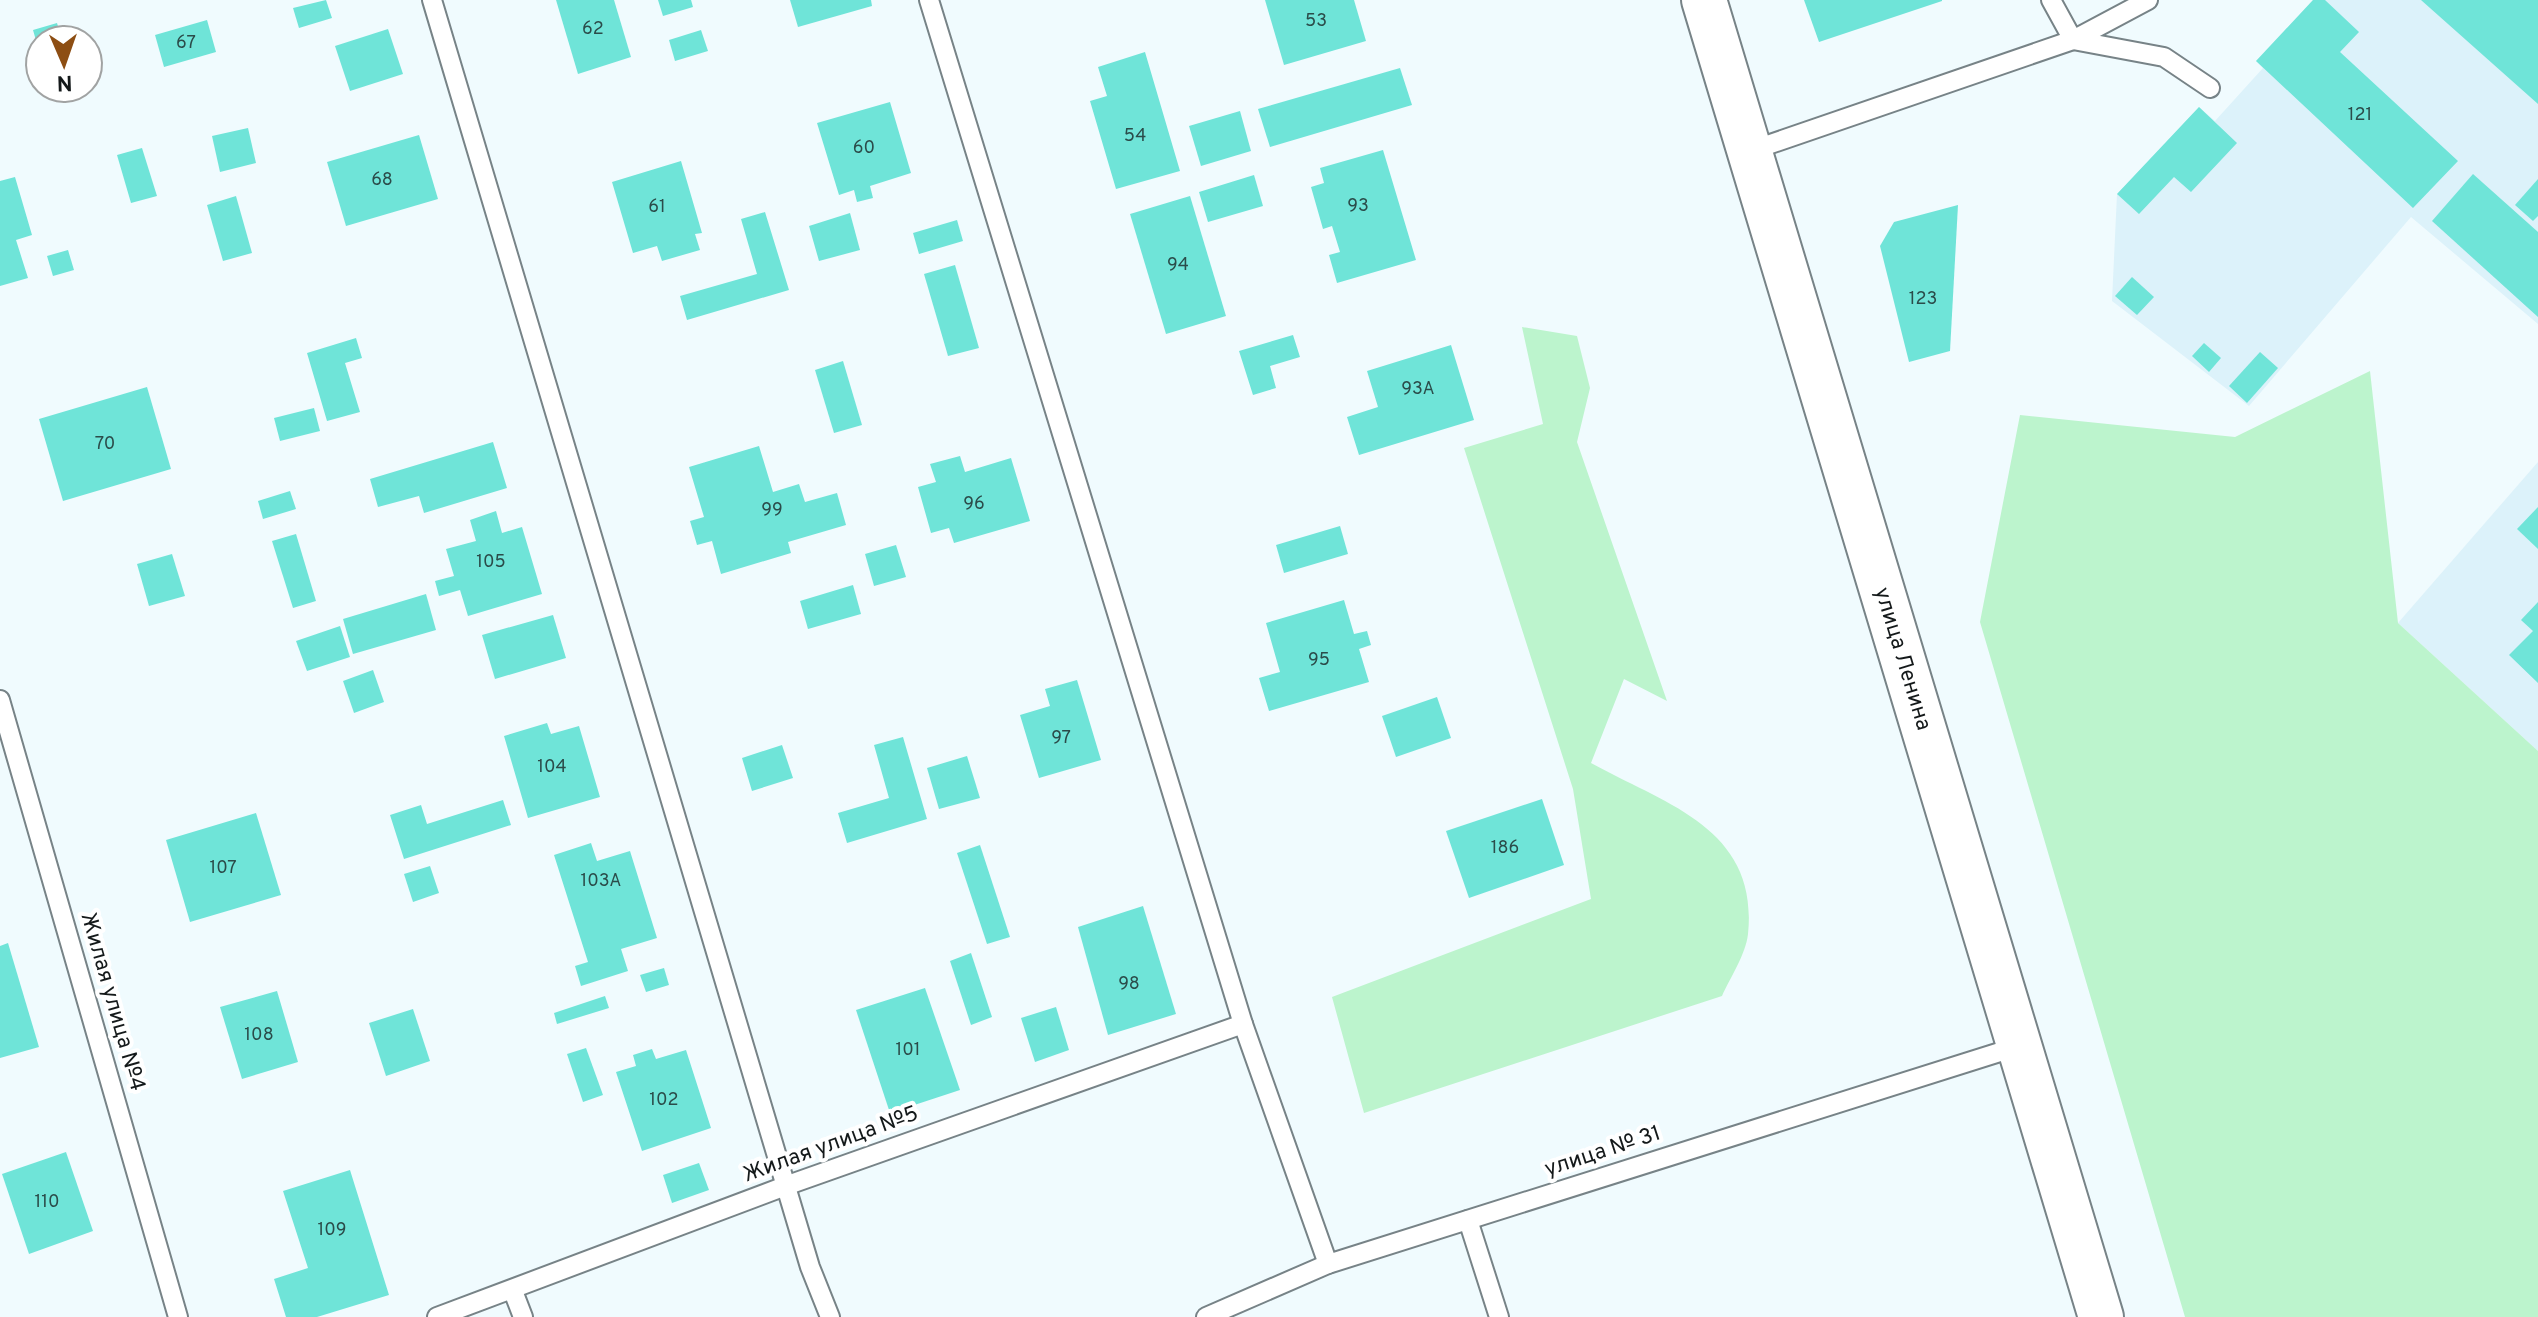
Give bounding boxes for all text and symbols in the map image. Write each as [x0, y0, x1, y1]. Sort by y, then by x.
house number: 53 [1305, 10, 1327, 33]
house number: 62 [582, 18, 604, 41]
north arrow [24, 24, 104, 104]
house number: 67 [176, 32, 196, 55]
text: N [56, 68, 73, 95]
house number: 121 [2348, 104, 2372, 127]
house number: 54 [1124, 125, 1146, 148]
house number: 60 [853, 137, 875, 160]
house number: 68 [371, 169, 393, 192]
house number: 93 [1347, 195, 1369, 218]
house number: 61 [648, 196, 666, 219]
house number: 94 [1167, 254, 1189, 277]
house number: 123 [1909, 288, 1937, 311]
house number: 93А [1401, 378, 1435, 401]
house number: 70 [95, 433, 115, 456]
house number: 96 [963, 493, 985, 516]
house number: 99 [761, 499, 783, 522]
house number: 105 [476, 551, 506, 574]
street label: улица Ленина [1867, 584, 1937, 734]
house number: 95 [1308, 649, 1330, 672]
house number: 97 [1051, 727, 1071, 750]
house number: 104 [537, 756, 567, 779]
house number: 186 [1491, 837, 1519, 860]
house number: 107 [209, 857, 237, 880]
house number: 103А [580, 870, 622, 893]
street label: Жилая улица №4 [74, 910, 150, 1094]
house number: 98 [1118, 973, 1140, 996]
house number: 108 [244, 1024, 274, 1047]
house number: 101 [896, 1039, 920, 1062]
house number: 102 [649, 1089, 679, 1112]
street label: Жилая улица №5 [740, 1101, 922, 1189]
street label: улица № 31 [1541, 1121, 1665, 1183]
house number: 110 [35, 1191, 59, 1214]
house number: 109 [317, 1219, 347, 1242]

